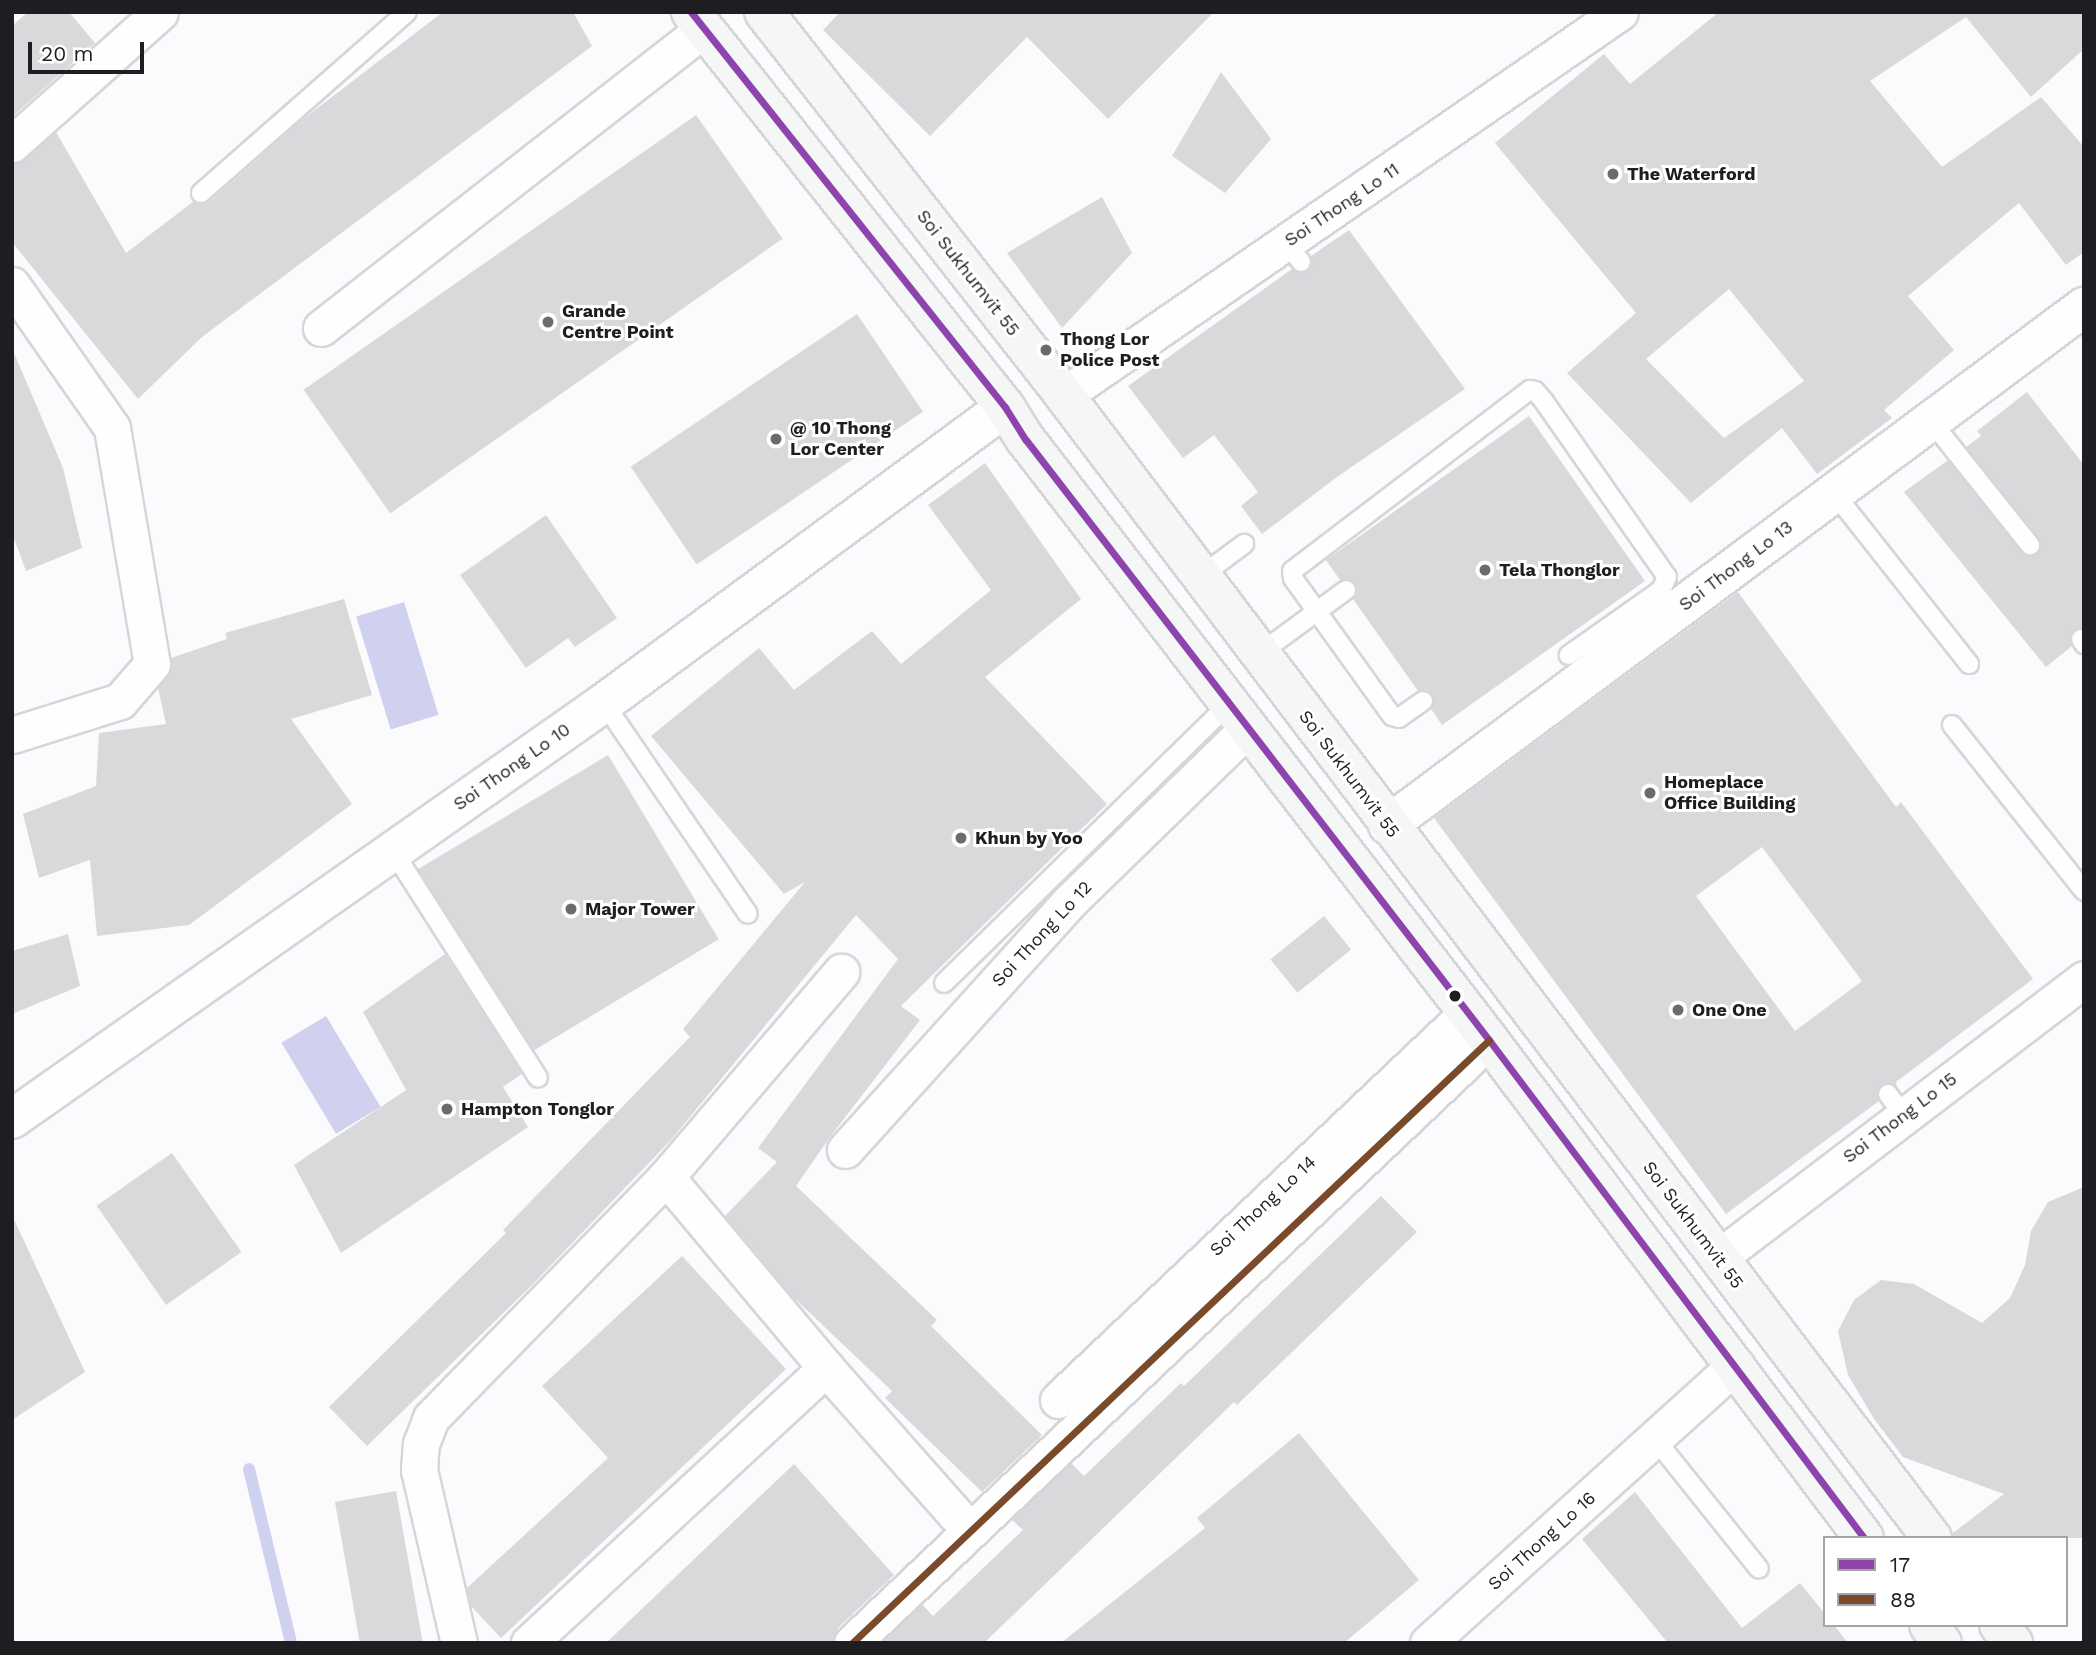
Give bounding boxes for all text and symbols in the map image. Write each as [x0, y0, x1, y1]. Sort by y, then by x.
scale bar [32, 28, 147, 72]
text: 20 m [41, 41, 93, 66]
street label: Soi Thong Lo 11 [1280, 159, 1404, 251]
place label: The Waterford [1627, 163, 1756, 185]
marker: The Waterford [1605, 166, 1621, 182]
street label: Soi Sukhumvit 55 [912, 206, 1024, 340]
place label: Grande Centre Point [562, 301, 674, 344]
marker: Grande Centre Point [540, 314, 556, 330]
place label: Thong Lor Police Post [1060, 329, 1159, 372]
marker: Thong Lor Police Post [1038, 342, 1054, 358]
place label: @ 10 Thong Lor Center [790, 418, 891, 460]
marker: @ 10 Thong Lor Center [768, 431, 784, 447]
street label: Soi Thong Lo 13 [1675, 516, 1797, 616]
place label: Tela Thonglor [1499, 559, 1620, 581]
marker: Tela Thonglor [1477, 562, 1493, 578]
street label: Soi Sukhumvit 55 [1294, 706, 1404, 842]
street label: Soi Thong Lo 10 [449, 719, 575, 815]
place label: Homeplace Office Building [1664, 772, 1795, 814]
marker: Homeplace Office Building [1642, 785, 1658, 801]
place label: Khun by Yoo [975, 827, 1084, 849]
marker: Khun by Yoo [953, 830, 969, 846]
street label: Soi Thong Lo 12 [987, 876, 1097, 992]
place label: Major Tower [585, 898, 695, 920]
marker: Major Tower [563, 901, 579, 917]
unlabelled marker [1448, 989, 1462, 1003]
place label: One One [1692, 999, 1767, 1021]
marker: One One [1670, 1002, 1686, 1018]
street label: Soi Thong Lo 15 [1839, 1068, 1961, 1168]
place label: Hampton Tonglor [461, 1098, 614, 1120]
marker: Hampton Tonglor [439, 1101, 455, 1117]
street label: Soi Thong Lo 14 [1205, 1151, 1321, 1261]
street label: Soi Sukhumvit 55 [1638, 1157, 1748, 1293]
street label: Soi Thong Lo 16 [1484, 1487, 1600, 1595]
legend [1823, 1536, 2068, 1627]
text: 17 [1890, 1552, 1910, 1577]
text: 88 [1890, 1587, 1916, 1612]

